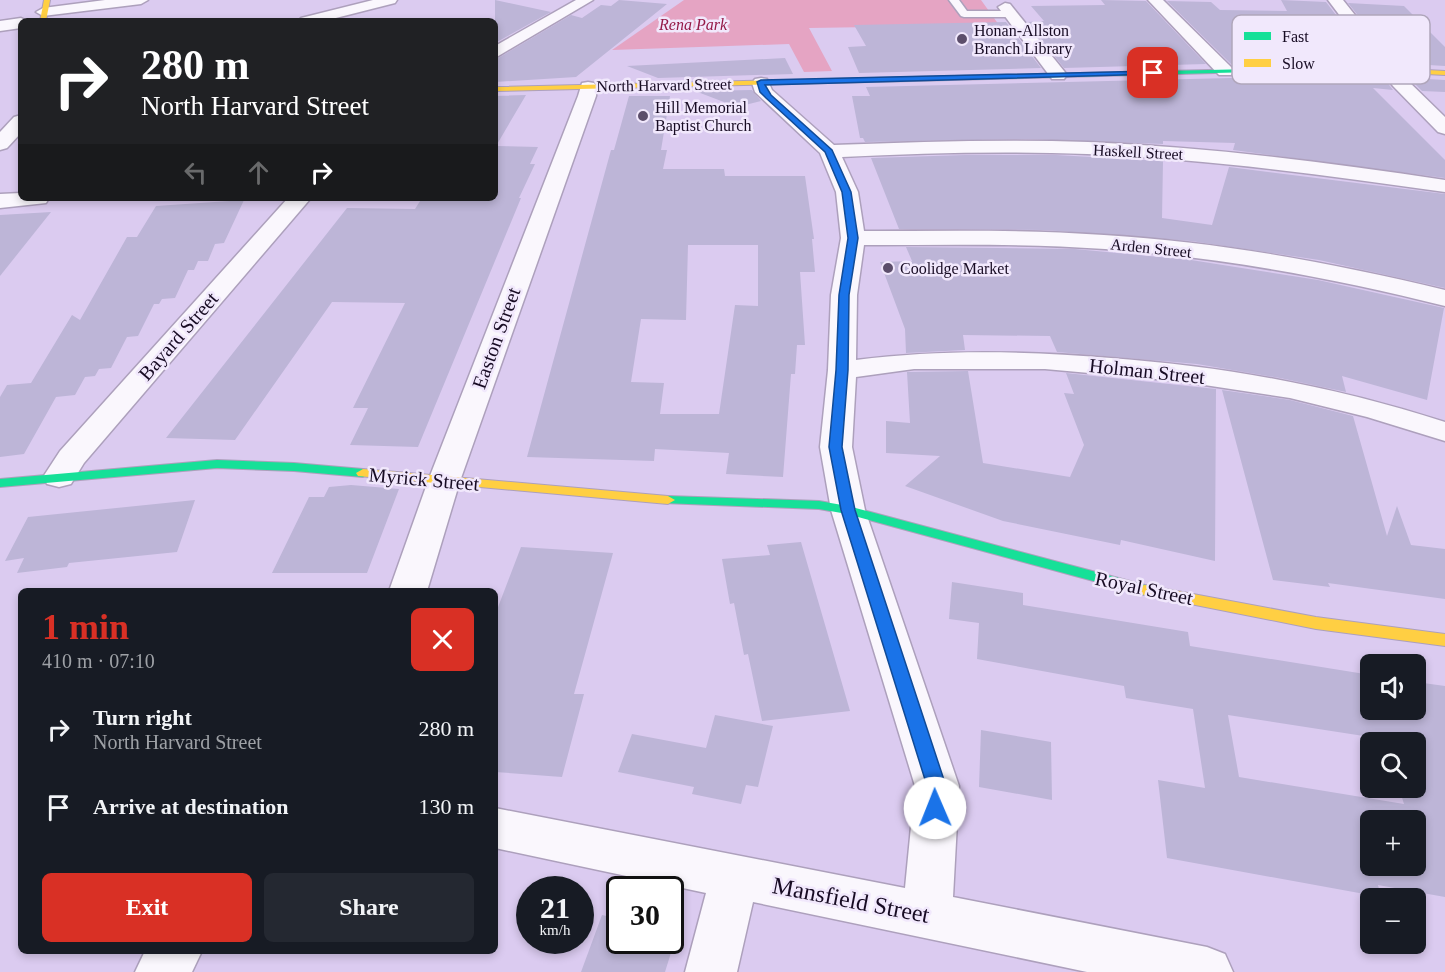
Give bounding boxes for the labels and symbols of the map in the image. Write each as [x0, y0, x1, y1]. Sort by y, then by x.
legend [1232, 15, 1430, 84]
park label: Rena Park [658, 16, 728, 33]
place label: Honan-Allston Branch Library [974, 22, 1072, 58]
text: Fast [1282, 28, 1309, 45]
marker: Honan-Allston Branch Library [955, 32, 969, 46]
pin [1127, 47, 1178, 98]
text: Slow [1282, 55, 1315, 72]
street label: North Harvard Street [596, 75, 732, 95]
place label: Hill Memorial Baptist Church [655, 99, 751, 135]
marker: Hill Memorial Baptist Church [636, 109, 650, 123]
street label: Haskell Street [1093, 141, 1184, 163]
street label: Arden Street [1110, 235, 1193, 261]
place label: Coolidge Market [900, 260, 1009, 278]
marker: Coolidge Market [881, 261, 895, 275]
street label: Easton Street [468, 284, 525, 392]
street label: Bayard Street [134, 287, 223, 385]
street label: Holman Street [1088, 354, 1206, 388]
street label: Myrick Street [368, 463, 480, 496]
street label: Royal Street [1093, 567, 1195, 610]
position arrow [903, 776, 967, 840]
street label: Mansfield Street [770, 872, 932, 928]
speed limit sign: 30 [606, 876, 684, 954]

